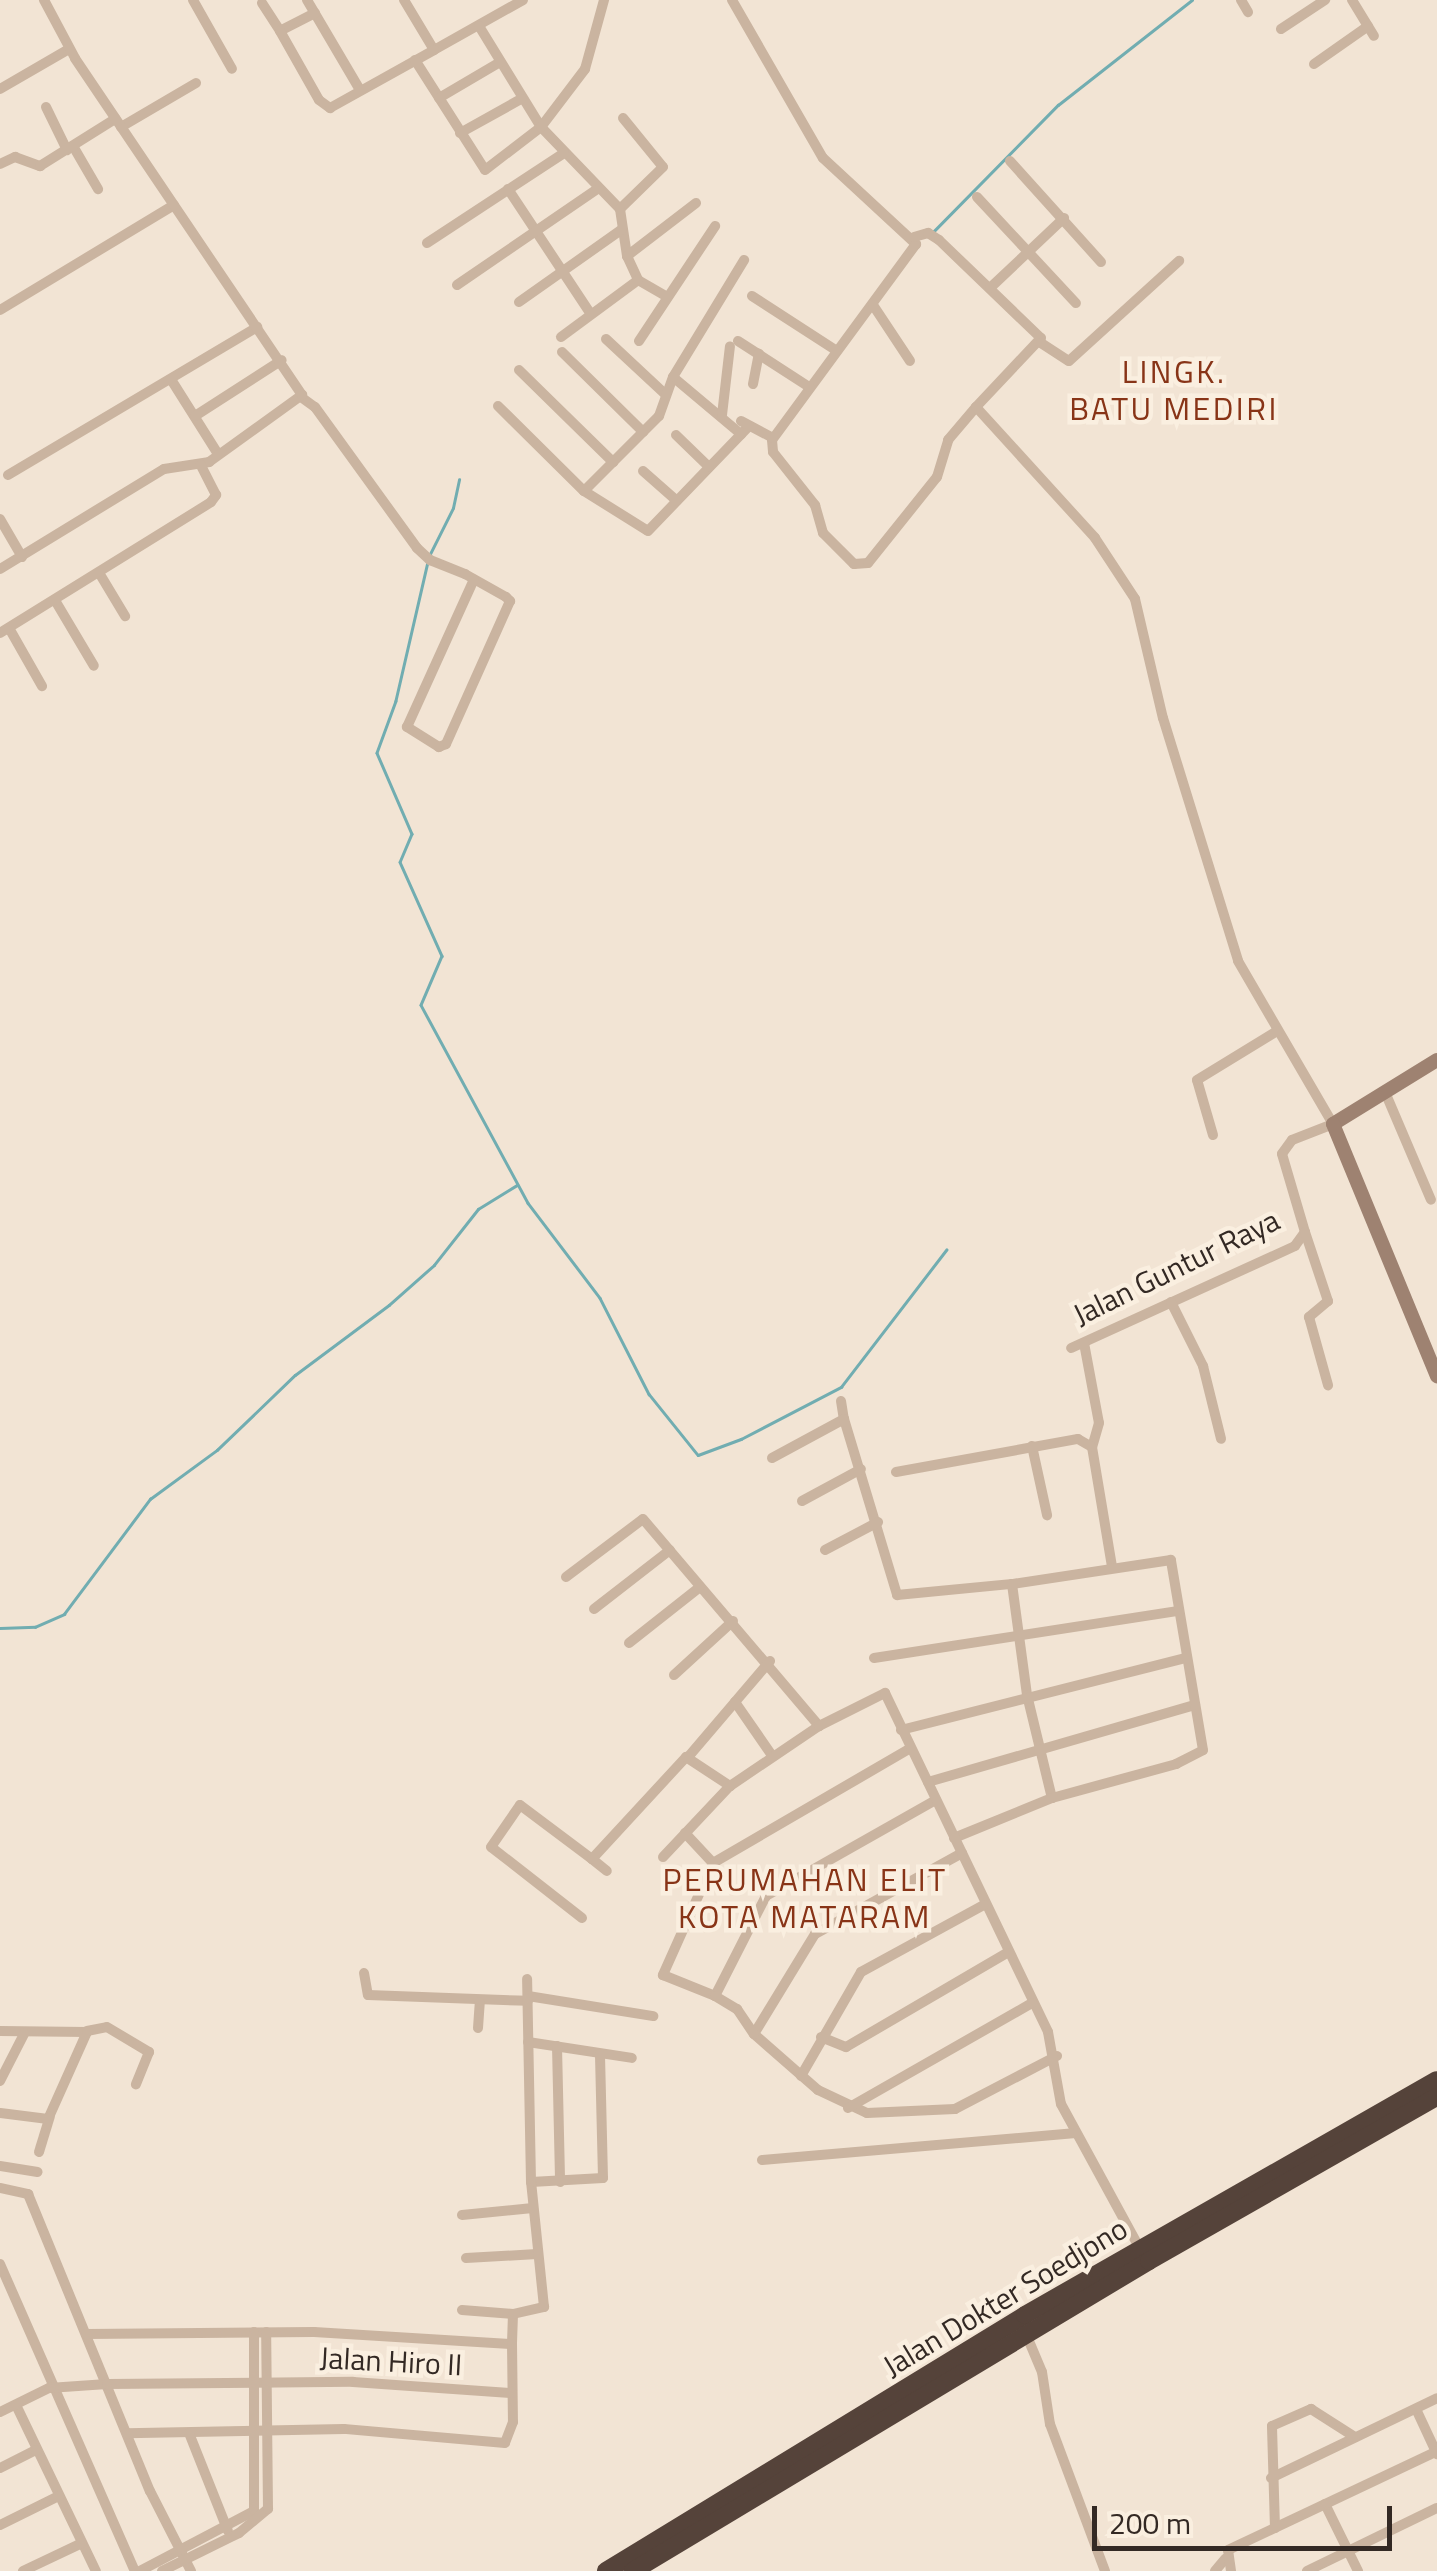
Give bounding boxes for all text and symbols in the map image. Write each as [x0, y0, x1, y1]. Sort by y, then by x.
district label: LINGK. BATU MEDIRI [1069, 353, 1279, 428]
street label: Jalan Guntur Raya [1067, 1202, 1285, 1332]
district label: PERUMAHAN ELIT KOTA MATARAM [662, 1861, 948, 1936]
street label: Jalan Dokter Soedjono [877, 2210, 1133, 2384]
street label: Jalan Hiro II [319, 2339, 463, 2383]
scale bar [1097, 2486, 1397, 2548]
text: 200 m [1109, 2500, 1191, 2546]

